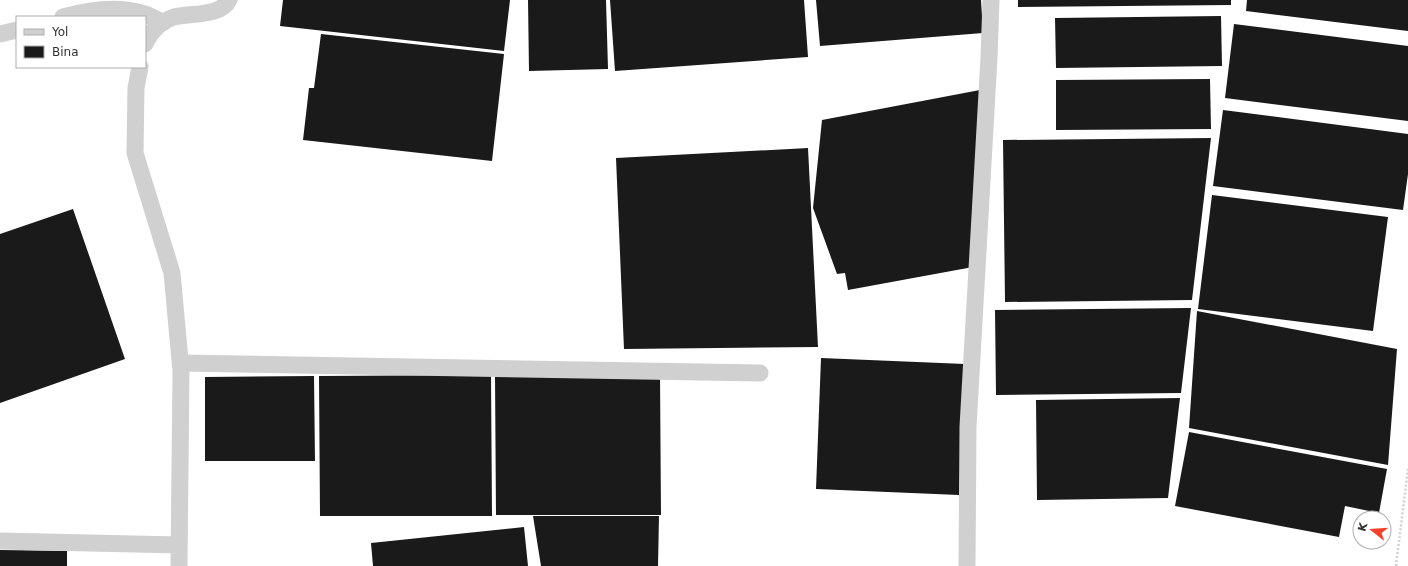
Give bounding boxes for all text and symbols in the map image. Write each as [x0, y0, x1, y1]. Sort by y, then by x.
legend [16, 16, 146, 68]
text: Yol [51, 25, 68, 39]
text: Bina [52, 45, 79, 59]
north arrow [1352, 510, 1392, 550]
text: K [1355, 521, 1371, 533]

